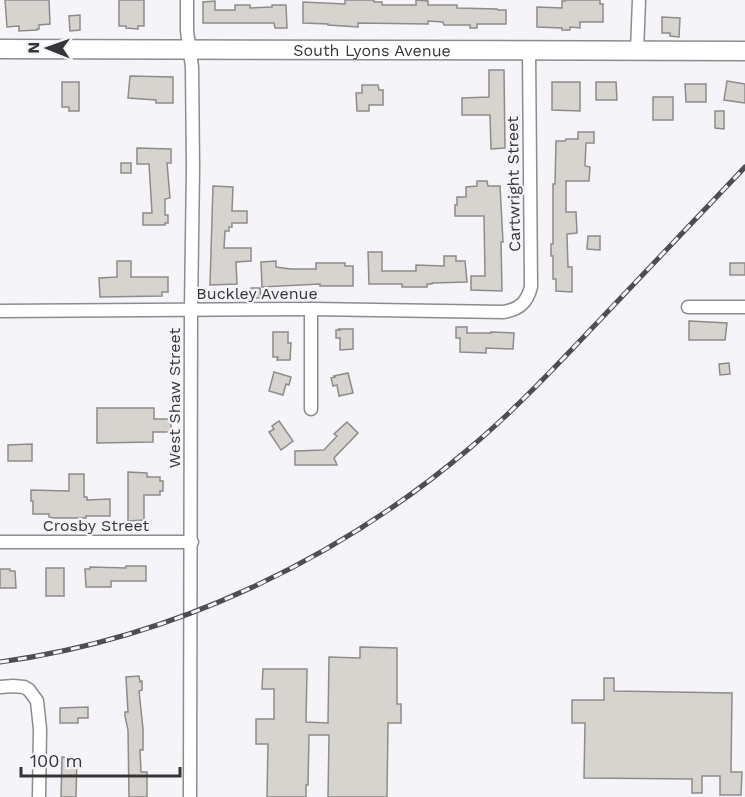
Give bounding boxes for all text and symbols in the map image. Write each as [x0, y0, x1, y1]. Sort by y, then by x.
north arrow [18, 18, 78, 78]
street label: South Lyons Avenue [293, 41, 451, 60]
text: N [24, 42, 43, 54]
street label: Cartwright Street [503, 116, 524, 252]
street label: Buckley Avenue [196, 284, 318, 303]
street label: West Shaw Street [165, 328, 184, 468]
street label: Crosby Street [43, 516, 150, 535]
scale bar [21, 740, 180, 778]
text: 100 m [30, 750, 83, 771]

